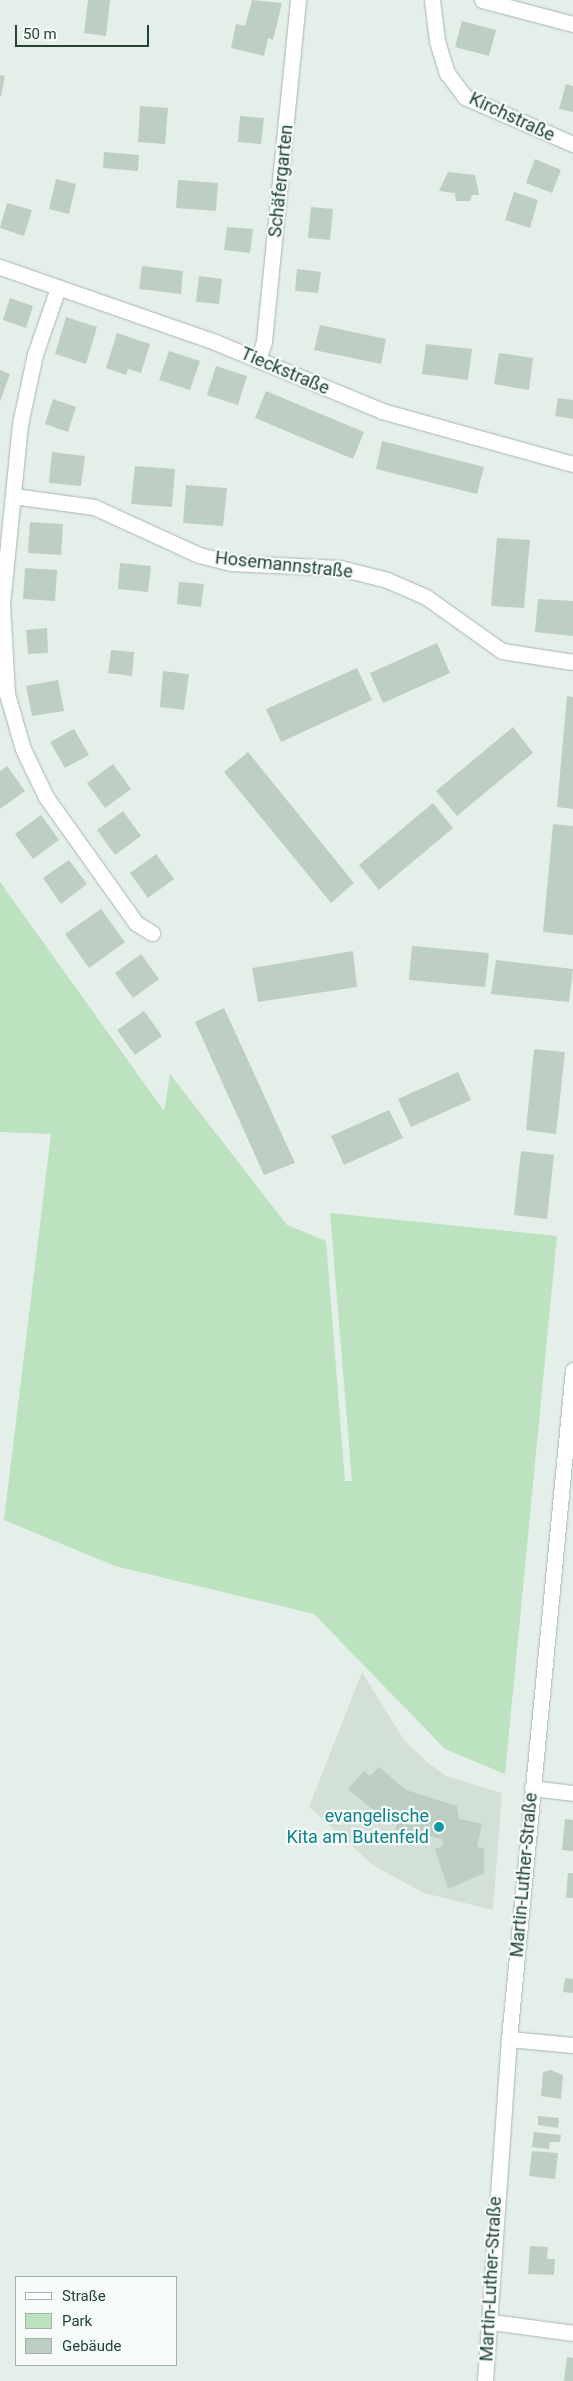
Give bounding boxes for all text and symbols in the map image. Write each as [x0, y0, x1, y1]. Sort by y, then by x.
scale bar [18, 15, 151, 47]
text: 50 m [23, 25, 57, 43]
street label: Kirchstraße [466, 88, 558, 146]
street label: Schäfergarten [264, 124, 298, 238]
street label: Tieckstraße [237, 343, 333, 399]
street label: Hosemannstraße [214, 547, 354, 583]
street label: Martin-Luther-Straße [506, 1792, 542, 1958]
place label: evangelische Kita am Butenfeld [287, 1806, 429, 1848]
marker: evangelische Kita am Butenfeld [433, 1821, 445, 1833]
street label: Martin-Luther-Straße [476, 2196, 506, 2362]
legend [15, 2276, 178, 2366]
text: Straße [62, 2287, 106, 2305]
text: Park [62, 2312, 92, 2330]
text: Gebäude [62, 2337, 121, 2355]

